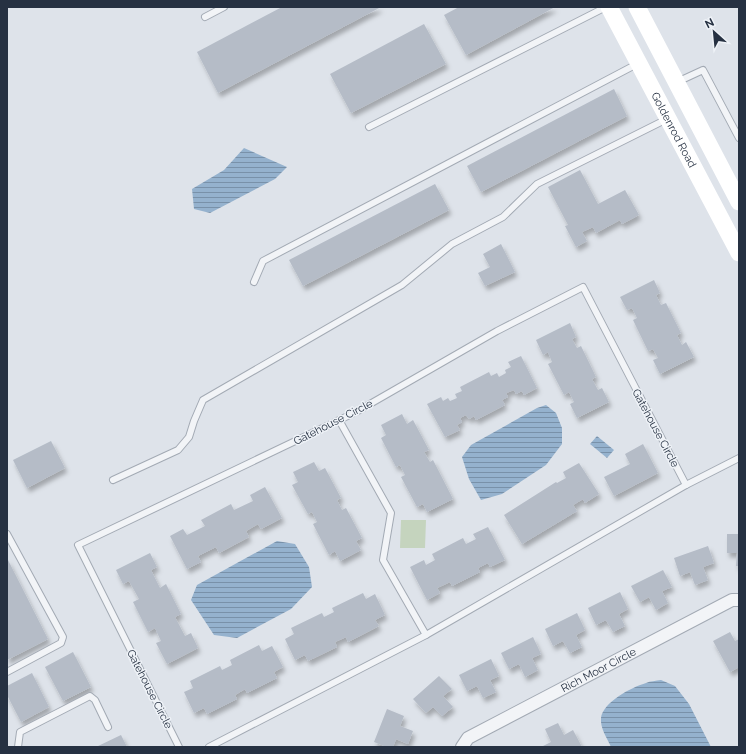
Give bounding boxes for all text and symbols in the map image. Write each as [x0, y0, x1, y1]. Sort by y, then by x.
north arrow [694, 12, 734, 52]
text: N [703, 16, 716, 31]
street label: Goldenrod Road [648, 90, 699, 170]
street label: Gatehouse Circle [629, 387, 682, 470]
street label: Gatehouse Circle [291, 397, 375, 448]
street label: Rich Moor Circle [559, 645, 639, 695]
street label: Gatehouse Circle [124, 647, 175, 731]

